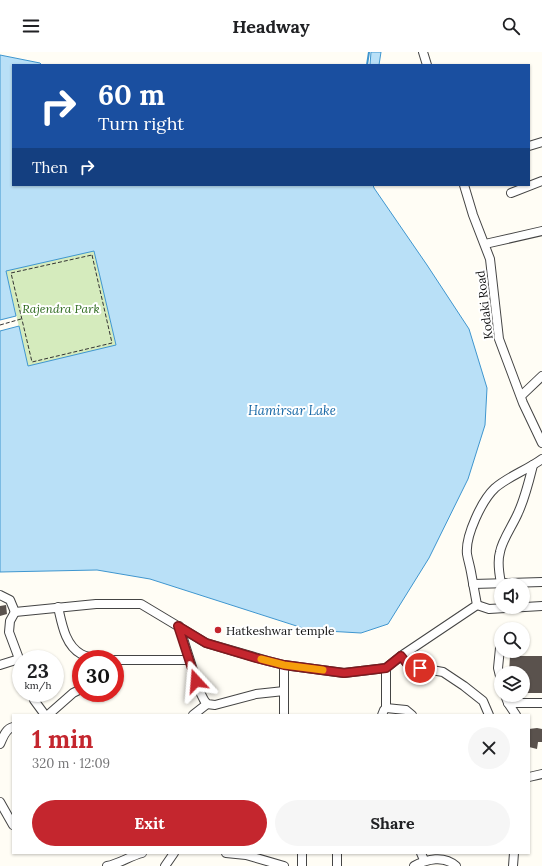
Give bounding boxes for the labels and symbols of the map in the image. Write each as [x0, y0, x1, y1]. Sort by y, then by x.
street label: Kodaki Road [472, 270, 496, 340]
park label: Rajendra Park [22, 301, 100, 316]
water label: Hamirsar Lake [248, 402, 336, 419]
place label: Hatkeshwar temple [226, 623, 335, 638]
marker: Hatkeshwar temple [213, 625, 223, 635]
speed limit sign: 30 [72, 650, 124, 702]
pin [403, 651, 437, 685]
position arrow [175, 660, 217, 702]

